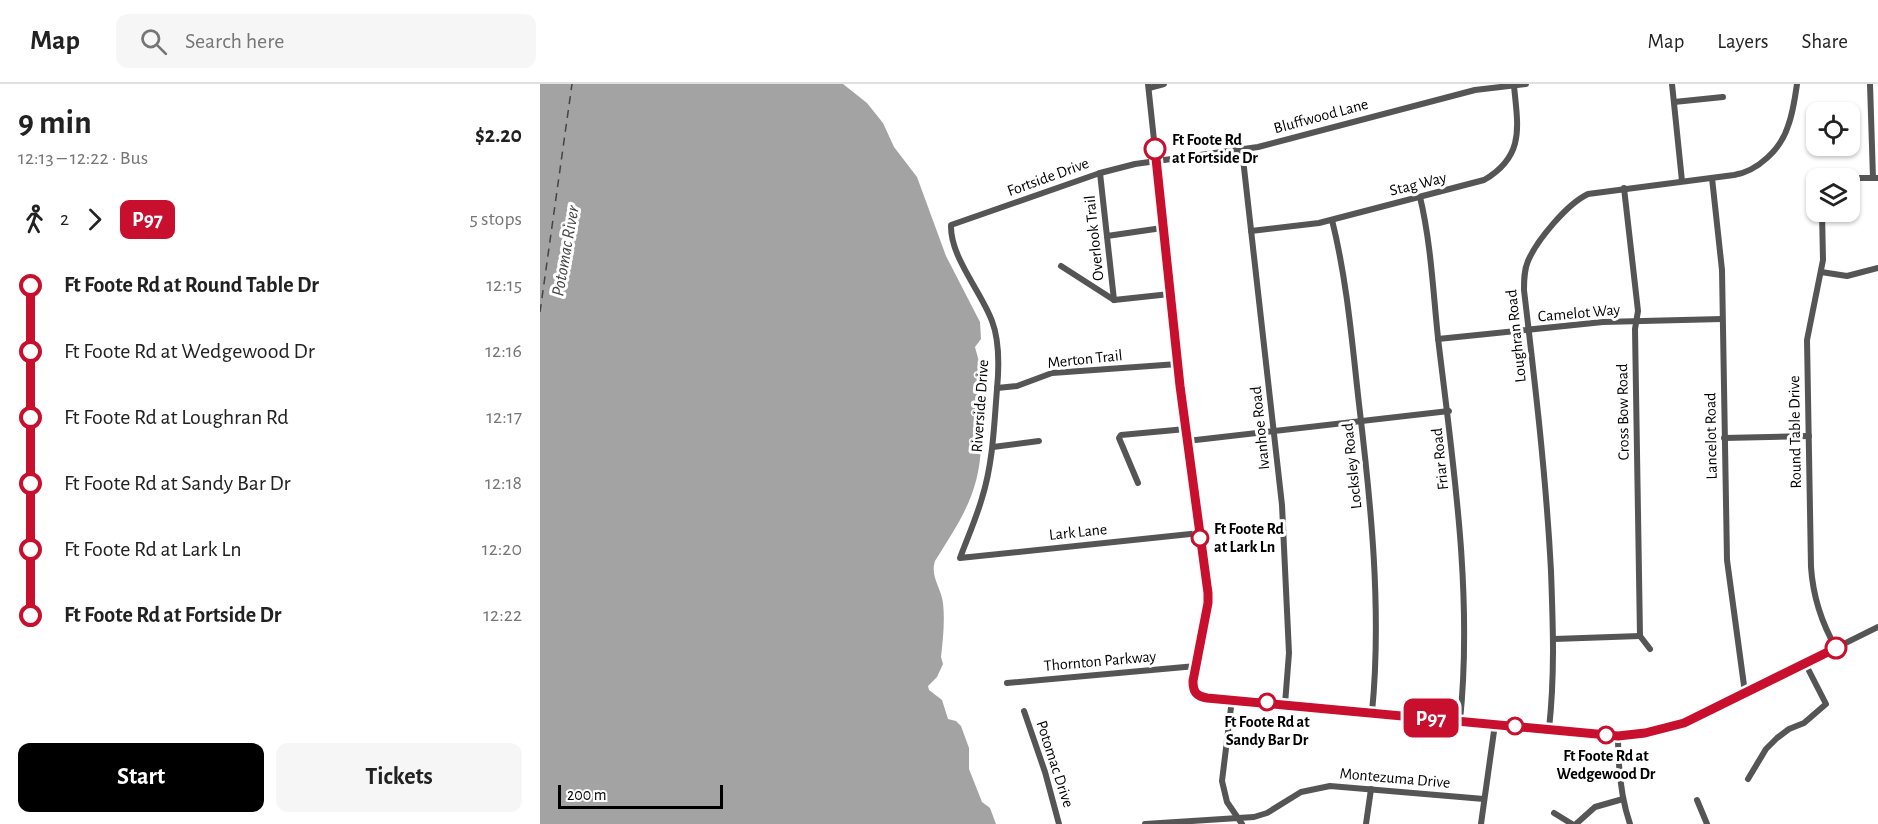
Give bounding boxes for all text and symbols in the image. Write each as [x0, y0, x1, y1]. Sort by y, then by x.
search box [116, 14, 536, 68]
icon: search [137, 25, 170, 58]
text: Map [30, 27, 80, 55]
text: Search here [185, 30, 284, 52]
text: Map [1648, 31, 1684, 52]
text: Layers [1717, 31, 1768, 52]
text: Share [1801, 31, 1848, 52]
street label: Bluffwood Lane [1272, 96, 1370, 136]
map controls [1806, 102, 1860, 222]
button: locate [1806, 102, 1860, 156]
text: 9 min [18, 107, 92, 140]
text: $2.20 [475, 124, 522, 146]
place label: Ft Foote Rd at Fortside Dr [1172, 132, 1258, 166]
marker: Ft Foote Rd at Fortside Dr [1144, 138, 1166, 160]
text: 12:13 – 12:22 · Bus [18, 148, 148, 168]
street label: Fortside Drive [1005, 155, 1091, 199]
button: layers [1806, 168, 1860, 222]
street label: Stag Way [1388, 169, 1448, 200]
street label: Overlook Trail [1082, 194, 1106, 282]
icon: walk [18, 203, 51, 236]
icon: forward [78, 203, 111, 236]
water label: Potomac River [549, 203, 583, 298]
text: 2 [60, 209, 69, 229]
text: P97 [132, 209, 163, 230]
text: 5 stops [469, 209, 522, 229]
text: Ft Foote Rd at Round Table Dr [64, 274, 319, 296]
text: 12:15 [486, 275, 522, 295]
street label: Loughran Road [1503, 289, 1529, 383]
street label: Camelot Way [1537, 301, 1621, 326]
text: Ft Foote Rd at Wedgewood Dr [64, 340, 315, 362]
text: 12:16 [485, 341, 522, 361]
street label: Merton Trail [1047, 347, 1123, 371]
street label: Riverside Drive [969, 359, 991, 453]
street label: Cross Bow Road [1614, 363, 1632, 461]
street label: Round Table Drive [1786, 375, 1804, 489]
street label: Ivanhoe Road [1248, 385, 1272, 471]
street label: Lancelot Road [1702, 392, 1720, 480]
text: Ft Foote Rd at Loughran Rd [64, 406, 289, 428]
text: 12:17 [486, 407, 522, 427]
street label: Locksley Road [1340, 422, 1365, 510]
street label: Friar Road [1429, 427, 1451, 491]
text: Ft Foote Rd at Sandy Bar Dr [64, 472, 291, 494]
text: 12:18 [485, 473, 522, 493]
street label: Lark Lane [1048, 521, 1108, 543]
place label: Ft Foote Rd at Lark Ln [1214, 521, 1284, 555]
marker: Ft Foote Rd at Lark Ln [1191, 529, 1209, 547]
text: Ft Foote Rd at Lark Ln [64, 538, 242, 560]
text: 12:20 [482, 539, 522, 559]
text: Ft Foote Rd at Fortside Dr [64, 604, 282, 626]
text: 12:22 [483, 605, 522, 625]
unlabelled marker [1825, 637, 1847, 659]
street label: Thornton Parkway [1043, 648, 1157, 675]
marker: Ft Foote Rd at Sandy Bar Dr [1258, 693, 1276, 711]
line badge: P97 [1396, 698, 1466, 738]
text: P97 [1416, 708, 1446, 729]
place label: Ft Foote Rd at Sandy Bar Dr [1224, 714, 1310, 749]
unlabelled marker [1506, 717, 1524, 735]
street label: Potomac Drive [1033, 719, 1077, 809]
marker: Ft Foote Rd at Wedgewood Dr [1597, 726, 1615, 744]
button: Start [18, 743, 264, 812]
button: Tickets [276, 743, 522, 812]
place label: Ft Foote Rd at Wedgewood Dr [1557, 748, 1656, 782]
street label: Montezuma Drive [1339, 765, 1451, 791]
scale bar [558, 782, 723, 810]
text: 200 m [567, 787, 607, 803]

